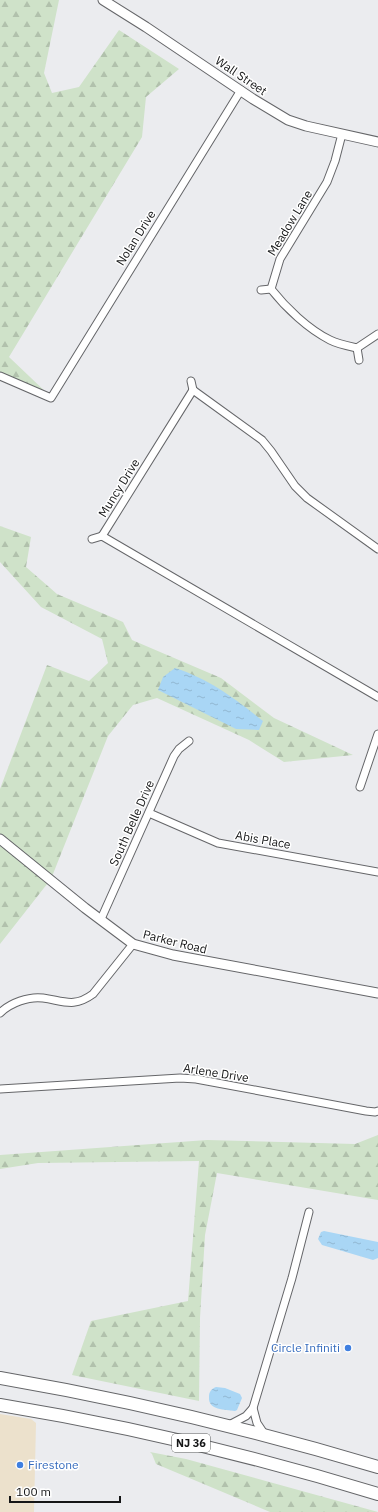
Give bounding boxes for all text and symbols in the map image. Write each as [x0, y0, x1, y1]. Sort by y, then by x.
street label: Wall Street [213, 53, 270, 98]
street label: Meadow Lane [264, 187, 315, 258]
street label: Nolan Drive [113, 207, 159, 268]
street label: Muncy Drive [95, 455, 143, 520]
street label: South Belle Drive [106, 777, 157, 868]
street label: Abis Place [234, 827, 292, 852]
street label: Parker Road [142, 926, 209, 957]
street label: Arlene Drive [182, 1060, 250, 1085]
place label: Circle Infiniti [271, 1340, 340, 1355]
marker: Circle Infiniti [343, 1343, 353, 1353]
road number: NJ 36 [172, 1434, 210, 1452]
place label: Firestone [28, 1457, 79, 1472]
marker: Firestone [15, 1460, 25, 1470]
scale bar [10, 1478, 120, 1504]
text: 100 m [16, 1484, 51, 1499]

